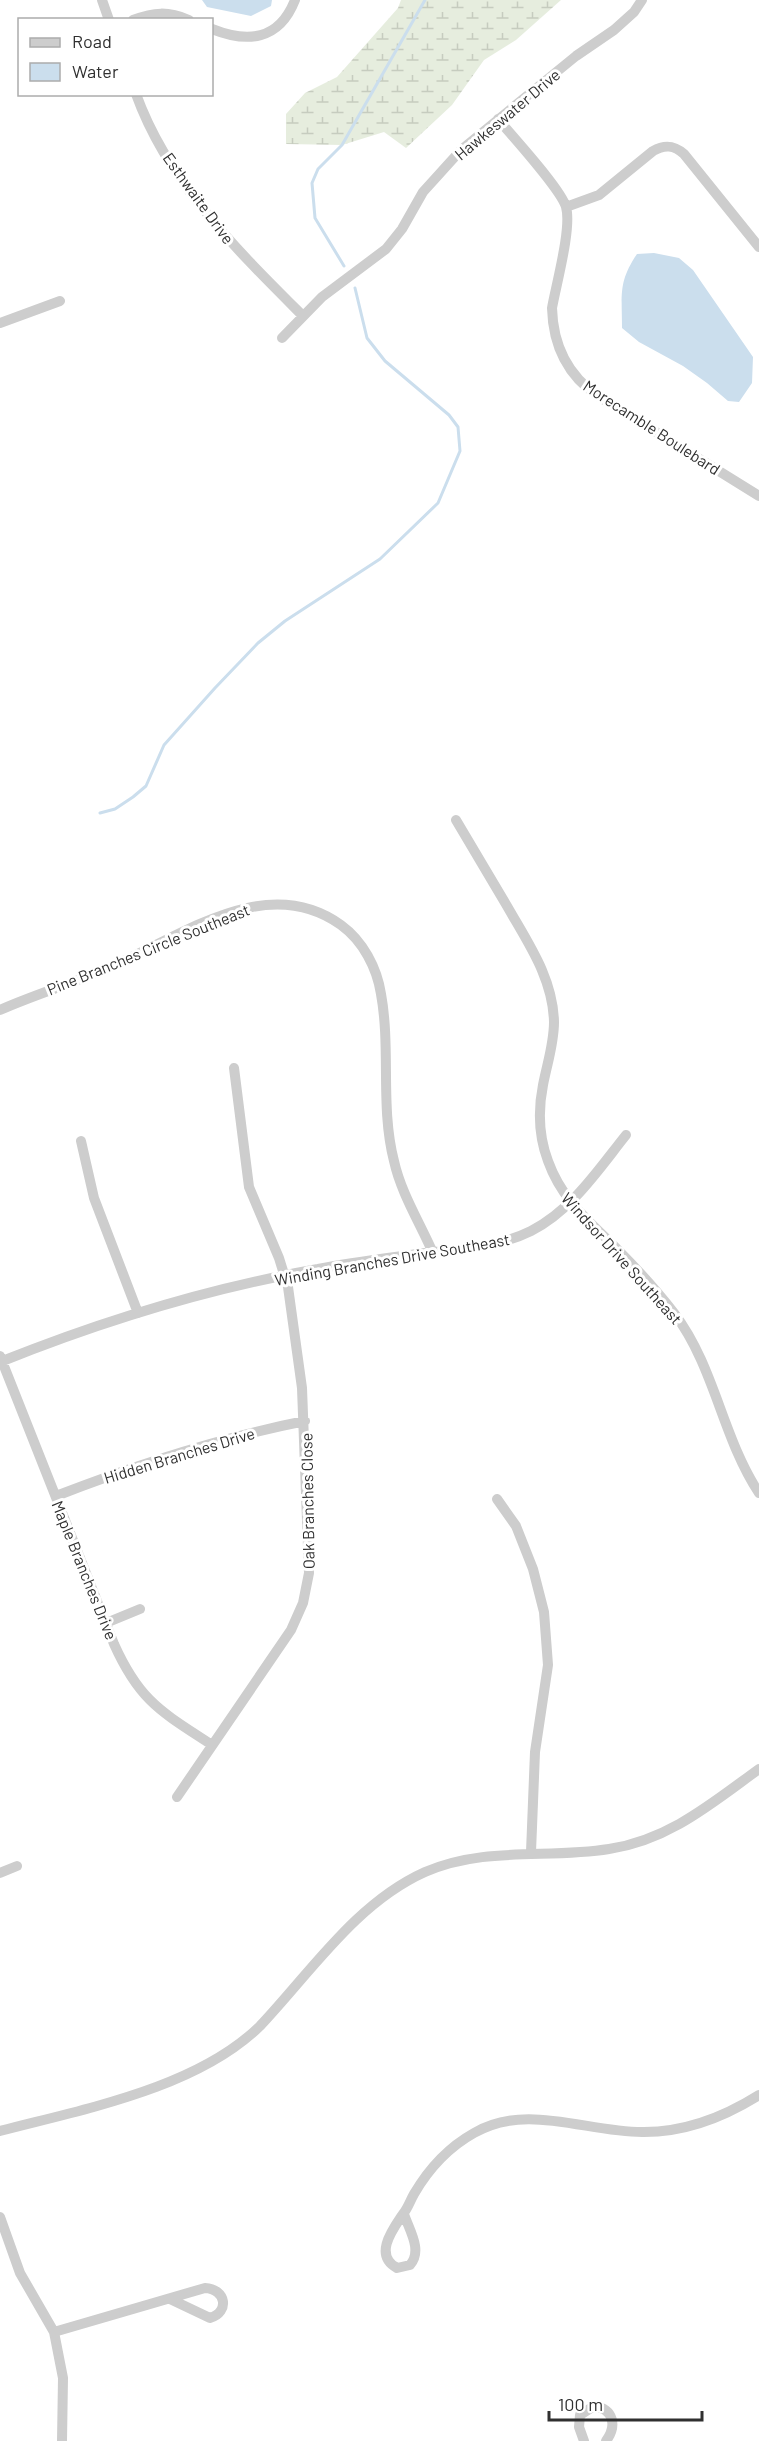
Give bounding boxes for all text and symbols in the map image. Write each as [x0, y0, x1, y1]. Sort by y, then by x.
legend [18, 18, 213, 96]
text: Road [72, 30, 112, 52]
text: Water [72, 60, 119, 82]
street label: Hawkeswater Drive [450, 64, 564, 164]
street label: Esthwaite Drive [160, 149, 238, 247]
street label: Morecamble Boulebard [580, 376, 724, 478]
street label: Pine Branches Circle Southeast [44, 900, 252, 998]
street label: Windsor Drive Southeast [558, 1188, 686, 1328]
street label: Winding Branches Drive Southeast [273, 1229, 511, 1289]
street label: Hidden Branches Drive [101, 1423, 257, 1487]
street label: Oak Branches Close [296, 1433, 318, 1569]
street label: Maple Branches Drive [48, 1498, 122, 1642]
scale bar [549, 2384, 702, 2422]
text: 100 m [558, 2393, 603, 2415]

